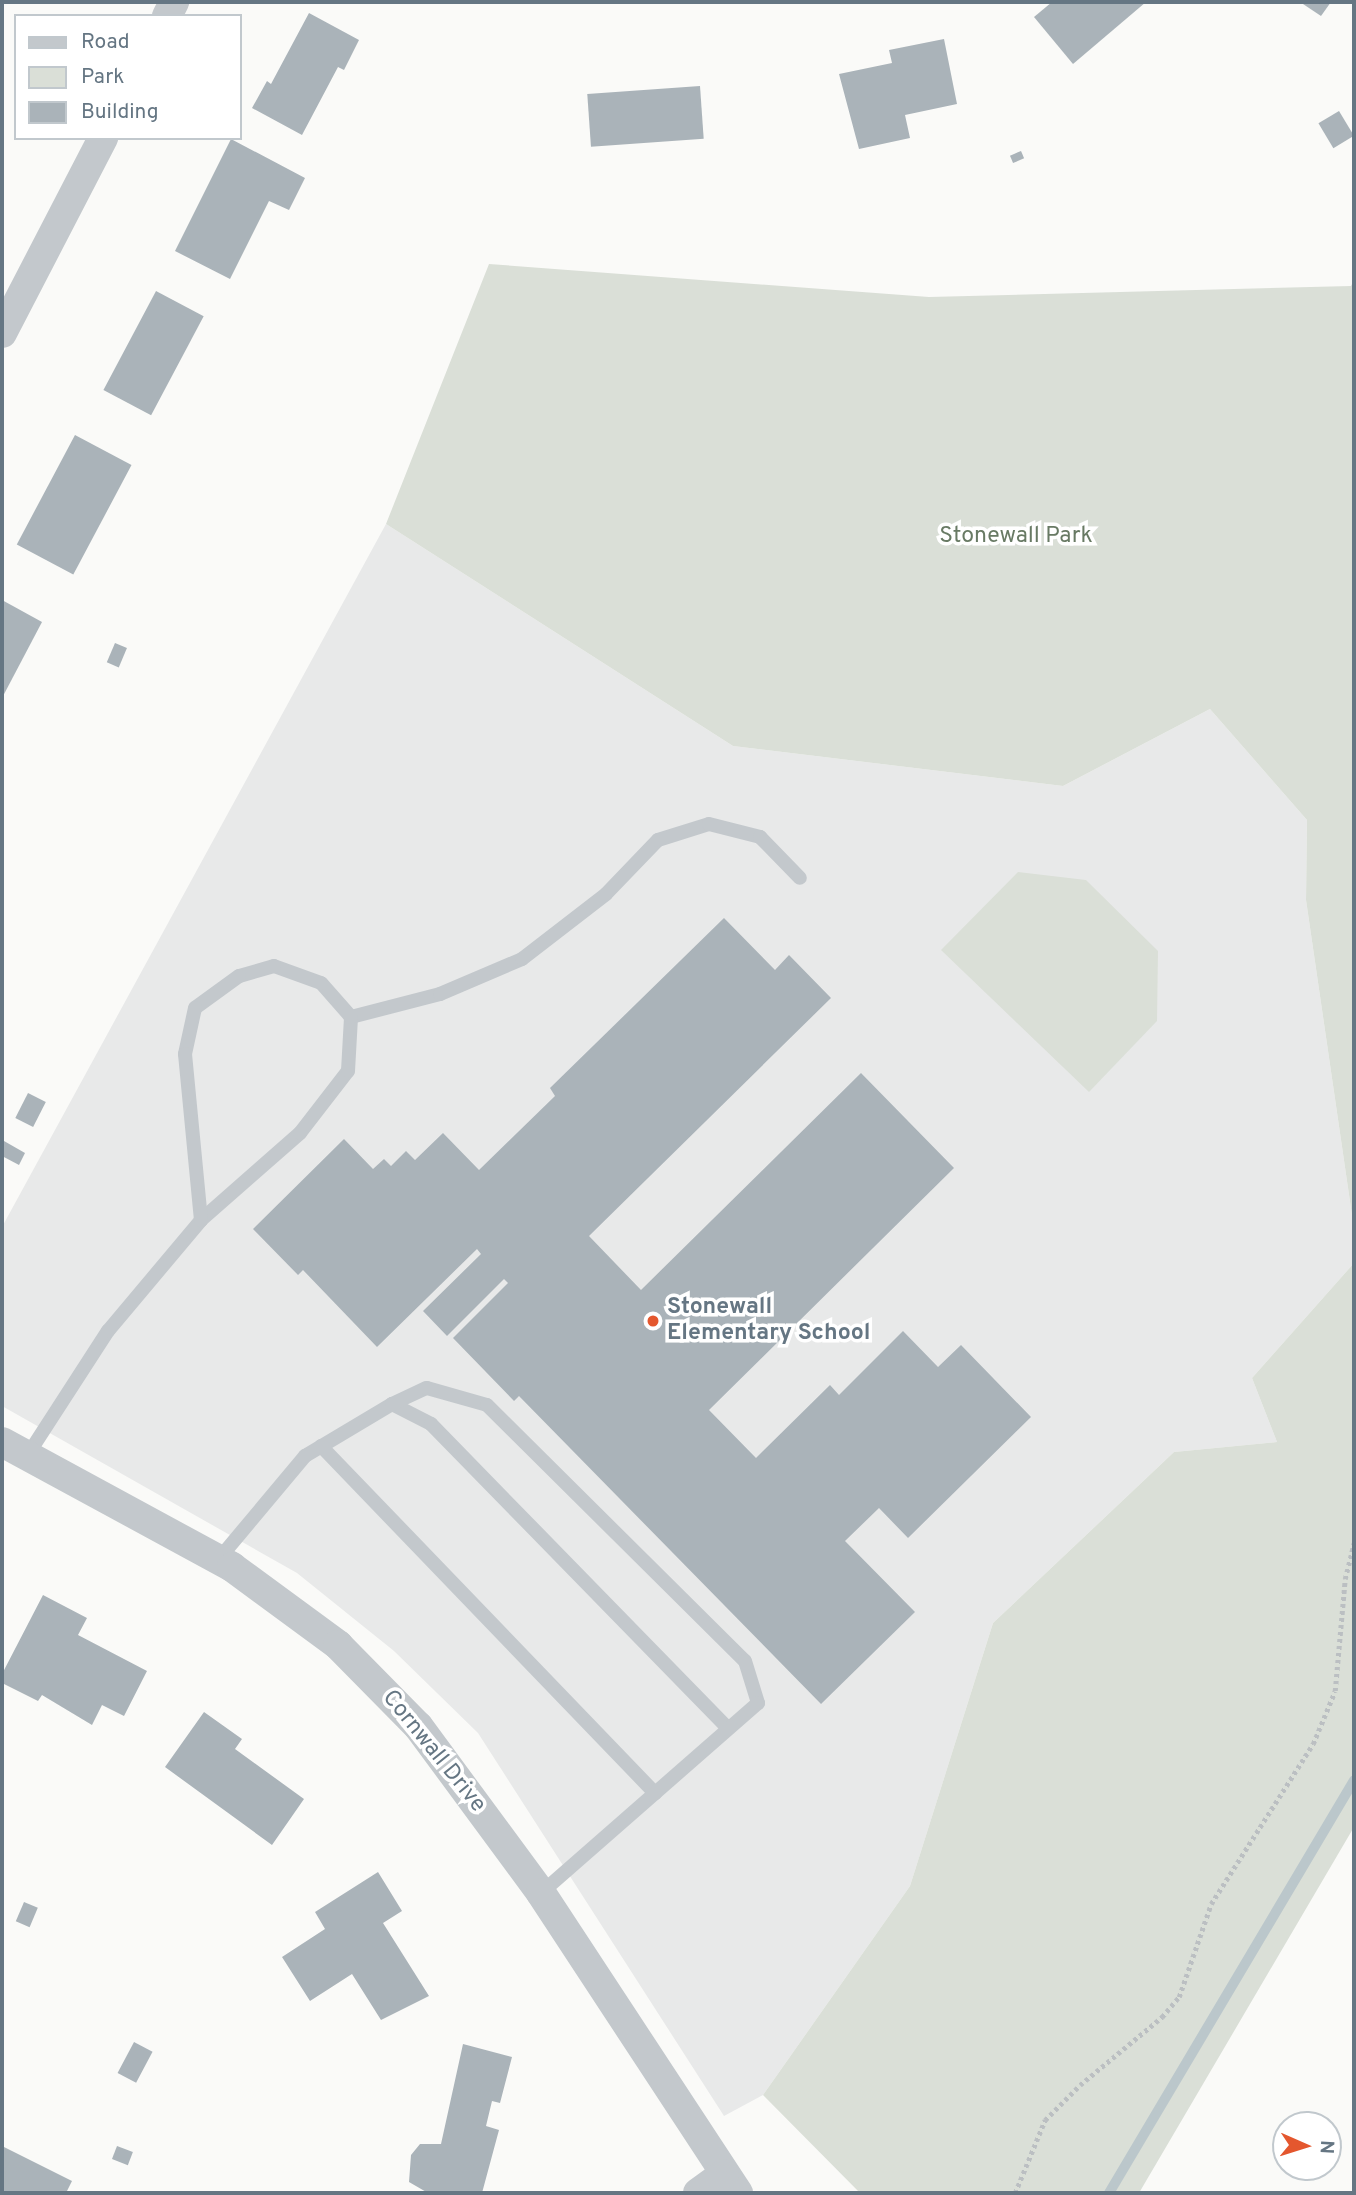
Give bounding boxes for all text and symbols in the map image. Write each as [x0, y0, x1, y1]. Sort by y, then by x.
legend [14, 14, 242, 140]
text: Road [81, 29, 130, 56]
text: Park [81, 64, 124, 91]
text: Building [81, 99, 159, 126]
park label: Stonewall Park [939, 523, 1093, 551]
place label: Stonewall Elementary School [667, 1294, 871, 1348]
marker: Stonewall Elementary School [645, 1313, 661, 1329]
street label: Cornwall Drive [375, 1685, 491, 1819]
north arrow [1272, 2111, 1342, 2181]
text: N [1314, 2140, 1338, 2154]

